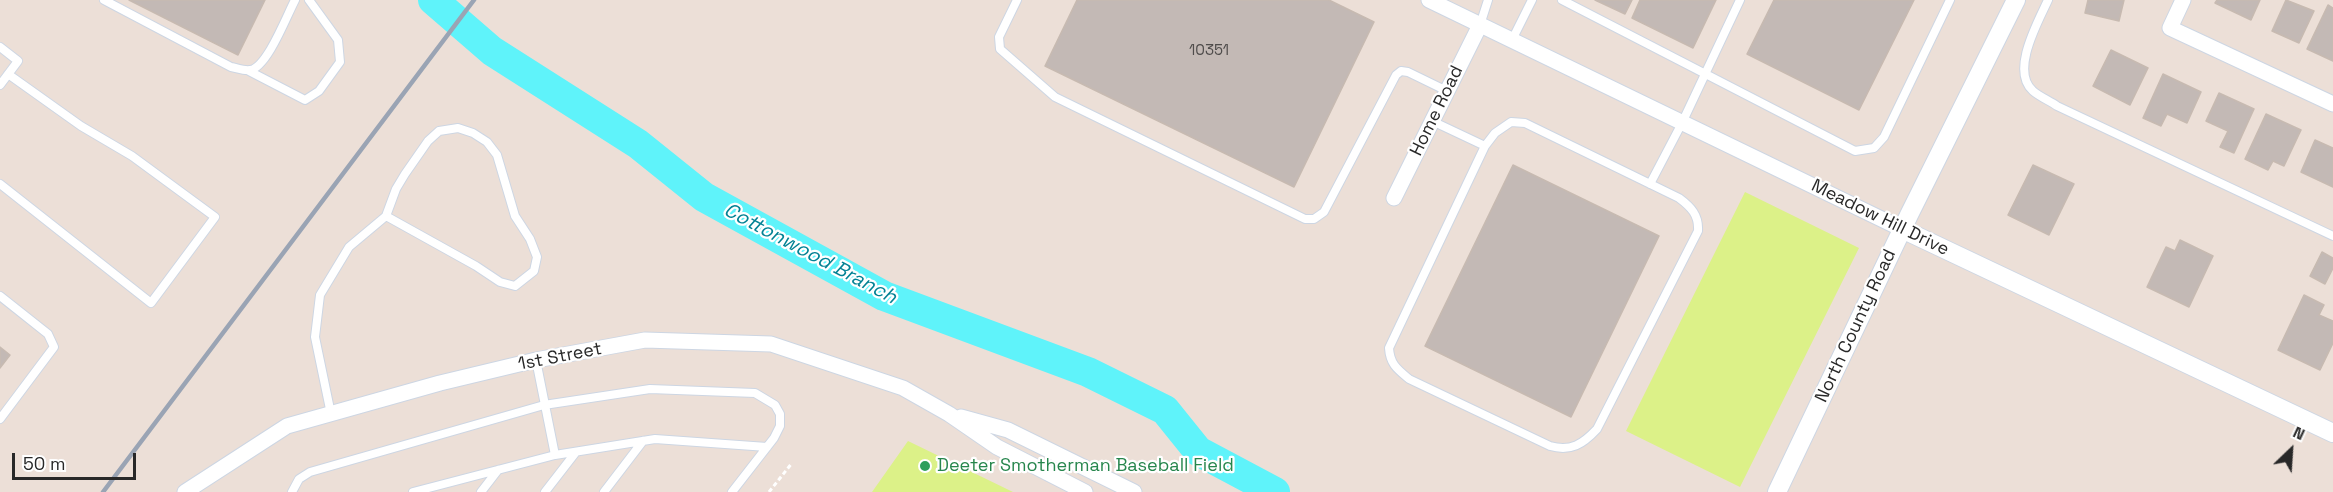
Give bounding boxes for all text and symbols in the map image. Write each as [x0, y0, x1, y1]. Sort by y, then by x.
house number: 10351 [1189, 42, 1229, 60]
street label: Home Road [1406, 62, 1468, 160]
street label: Meadow Hill Drive [1808, 175, 1952, 261]
water label: Cottonwood Branch [719, 198, 901, 310]
street label: North County Road [1811, 246, 1901, 406]
street label: 1st Street [516, 338, 604, 376]
north arrow [2261, 420, 2321, 480]
text: N [2290, 421, 2308, 445]
scale bar [15, 441, 140, 479]
text: 50 m [23, 452, 65, 475]
place label: Deeter Smotherman Baseball Field [937, 455, 1234, 477]
marker: Deeter Smotherman Baseball Field [918, 459, 932, 473]

